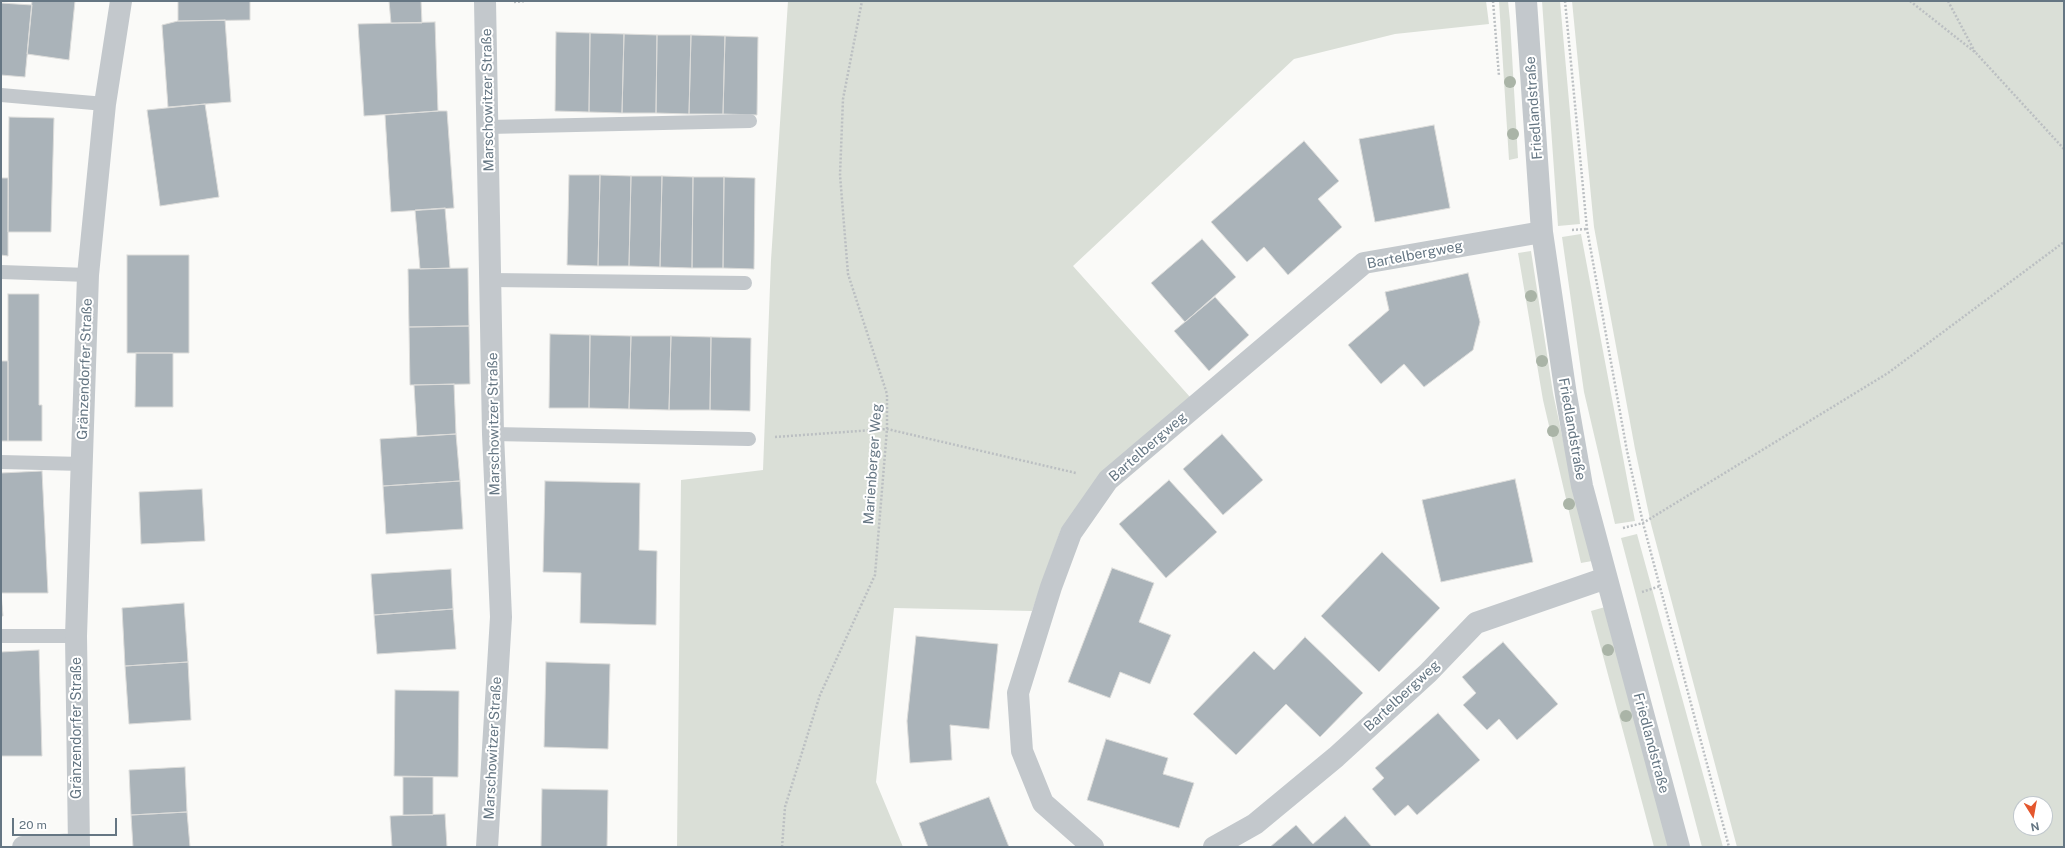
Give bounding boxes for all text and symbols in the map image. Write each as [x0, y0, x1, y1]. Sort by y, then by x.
street label: Marschowitzer Straße [478, 28, 498, 172]
street label: Friedlandstraße [1522, 56, 1546, 160]
street label: Bartelbergweg [1366, 237, 1464, 273]
street label: Gränzendorfer Straße [74, 298, 96, 440]
street label: Marschowitzer Straße [484, 352, 504, 496]
street label: Friedlandstraße [1555, 377, 1589, 481]
street label: Marienberger Weg [860, 403, 886, 525]
street label: Bartelbergweg [1106, 409, 1190, 485]
street label: Gränzendorfer Straße [69, 657, 85, 799]
street label: Bartelbergweg [1361, 657, 1443, 735]
street label: Marschowitzer Straße [481, 676, 505, 820]
street label: Friedlandstraße [1629, 691, 1673, 795]
north arrow [2013, 796, 2053, 836]
scale bar [14, 810, 119, 836]
text: 20 m [19, 818, 47, 832]
text: N [2030, 820, 2040, 834]

